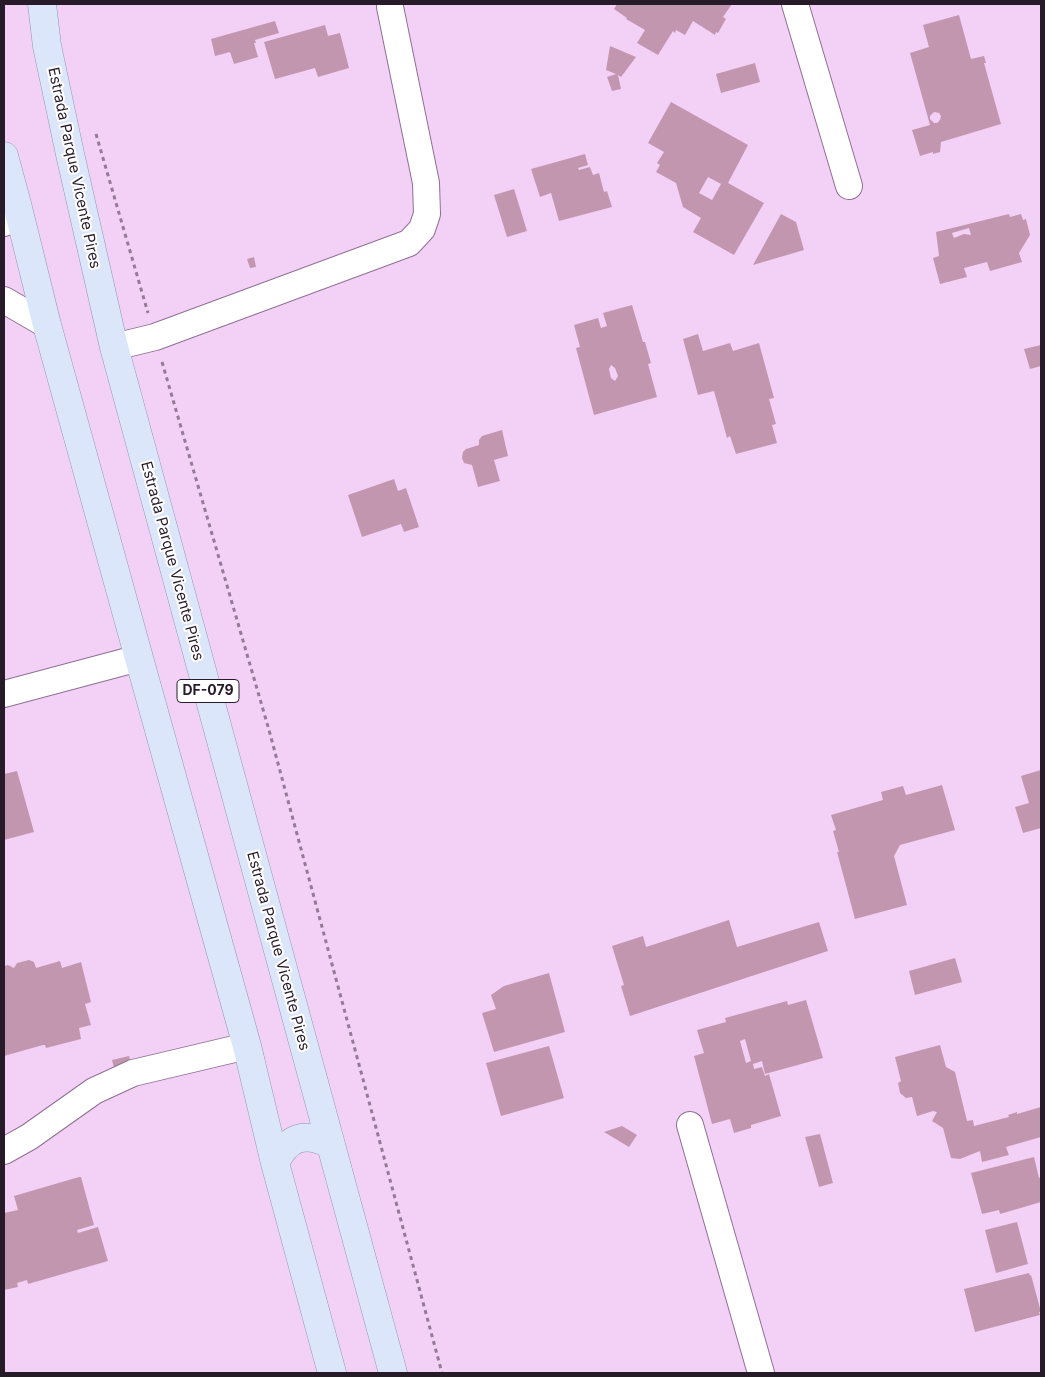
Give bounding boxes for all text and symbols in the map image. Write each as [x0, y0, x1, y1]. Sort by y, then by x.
street label: Estrada Parque Vicente Pires [44, 66, 104, 270]
street label: Estrada Parque Vicente Pires [137, 460, 207, 662]
road number: DF-079 [177, 679, 239, 702]
street label: Estrada Parque Vicente Pires [243, 850, 313, 1052]

